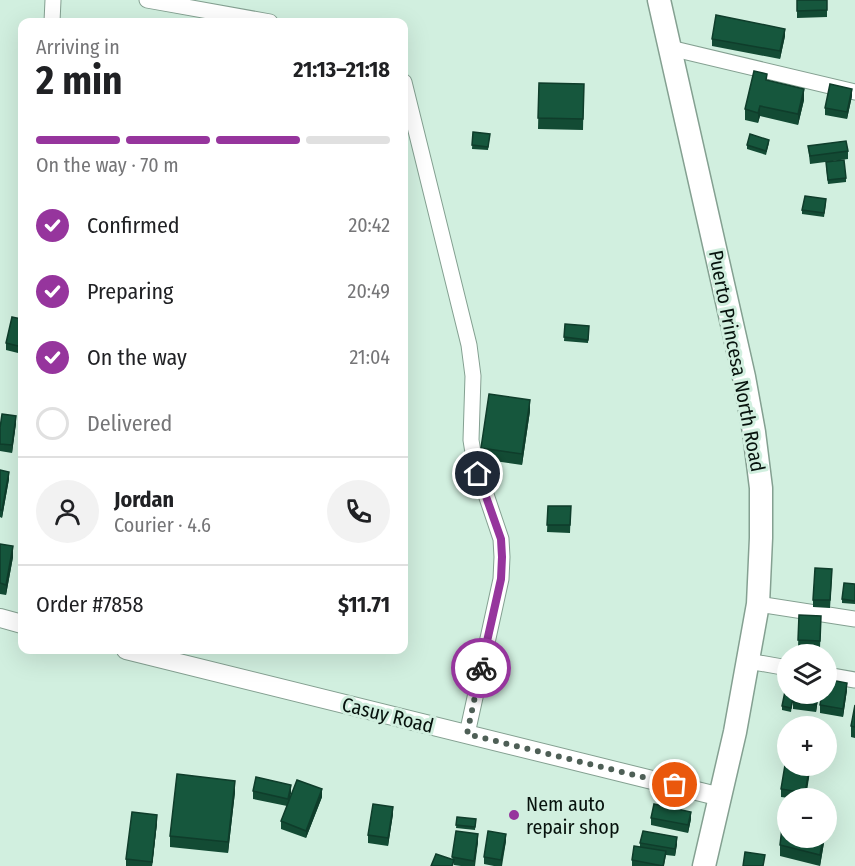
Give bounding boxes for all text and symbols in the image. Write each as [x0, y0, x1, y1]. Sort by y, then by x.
text: Arriving in [36, 35, 120, 59]
text: 21:13–21:18 [293, 56, 390, 83]
text: 2 min [36, 58, 122, 104]
text: On the way · 70 m [36, 153, 179, 177]
icon: check [36, 209, 69, 242]
text: Confirmed [87, 212, 180, 239]
text: 20:42 [348, 213, 390, 237]
street label: Puerto Princesa North Road [704, 248, 770, 474]
icon: check [36, 275, 69, 308]
text: Preparing [87, 278, 173, 305]
text: 20:49 [348, 279, 390, 303]
icon: check [36, 341, 69, 374]
text: On the way [87, 344, 187, 371]
text: 21:04 [349, 345, 390, 369]
text: Delivered [87, 410, 172, 437]
pin [452, 448, 503, 499]
icon: home [461, 457, 494, 490]
button: person [36, 480, 99, 543]
button: phone [327, 480, 390, 543]
text: Jordan [114, 486, 174, 513]
text: Courier · 4.6 [114, 513, 211, 537]
text: Order #7858 [36, 591, 143, 618]
text: $11.71 [338, 591, 390, 618]
courier [451, 638, 511, 698]
map controls [777, 644, 837, 848]
button: layers [777, 644, 837, 704]
icon: bike [465, 652, 498, 685]
street label: Casuy Road [340, 692, 436, 738]
button: + [777, 716, 837, 776]
pin [649, 759, 700, 810]
icon: bag [658, 768, 691, 801]
button: − [777, 788, 837, 848]
place label: Nem auto repair shop [526, 792, 620, 839]
marker: Nem auto repair shop [507, 808, 521, 822]

